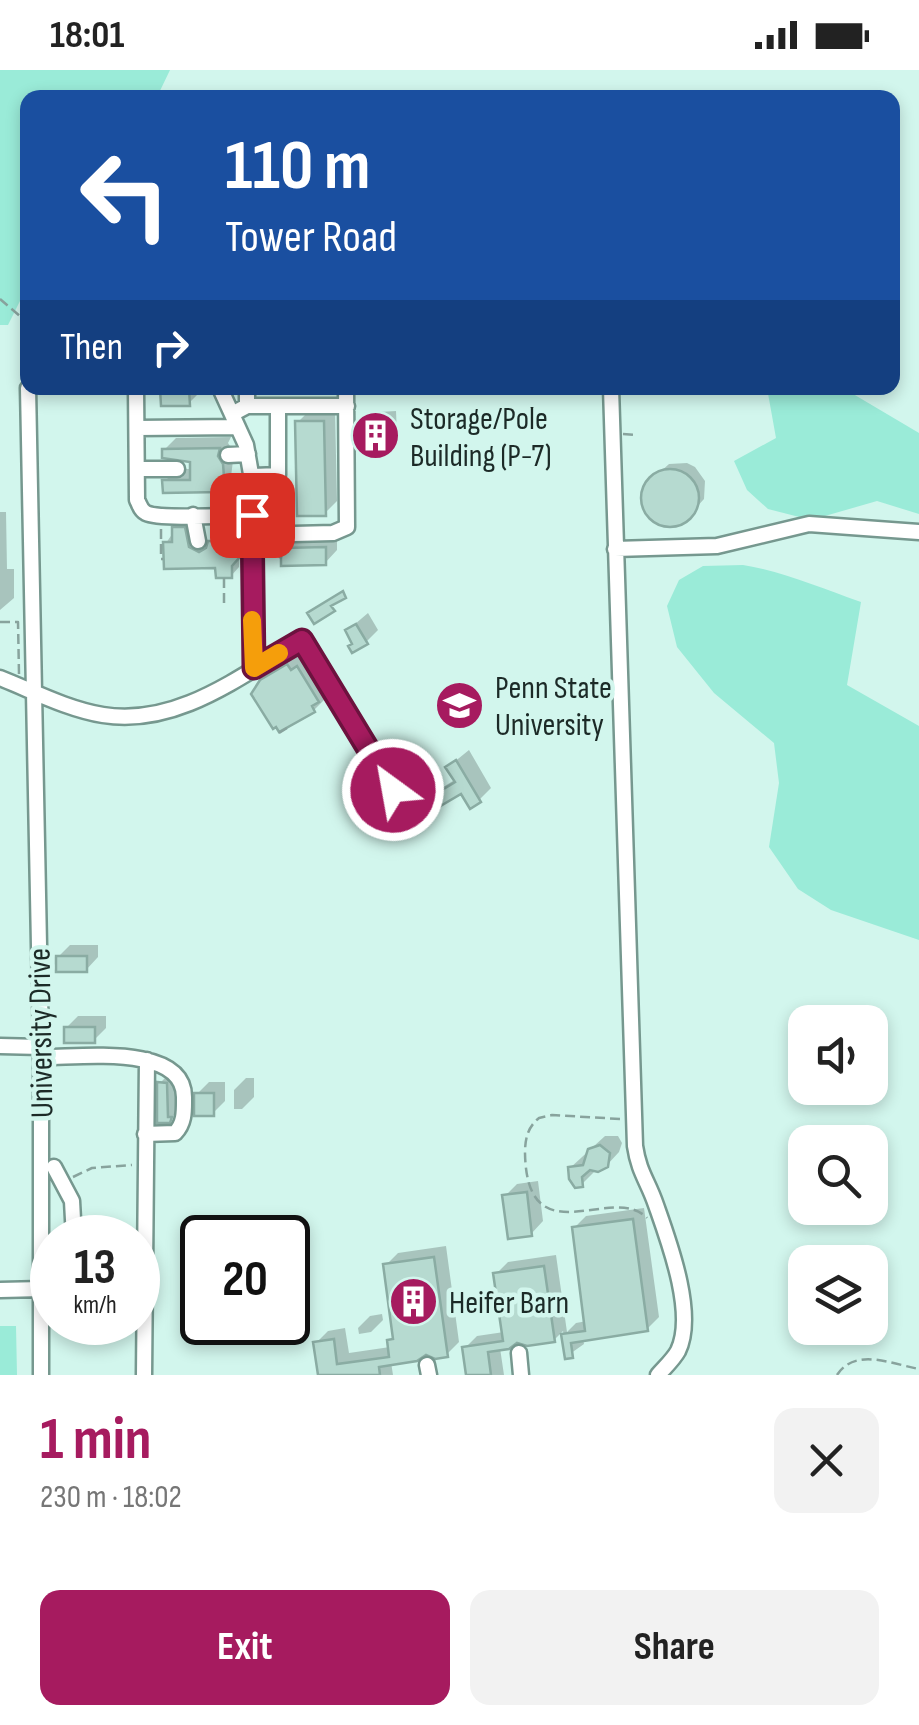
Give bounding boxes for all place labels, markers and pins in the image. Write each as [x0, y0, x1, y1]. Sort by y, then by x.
place label: Storage/Pole Building (P-7) [410, 400, 552, 476]
building icon: Storage/Pole Building (P-7) [349, 410, 401, 462]
pin [210, 473, 295, 558]
place label: Penn State University [495, 669, 612, 745]
school or university icon: Penn State University [434, 679, 486, 731]
building icon: Heifer Barn [388, 1276, 440, 1328]
place label: Heifer Barn [449, 1284, 569, 1323]

